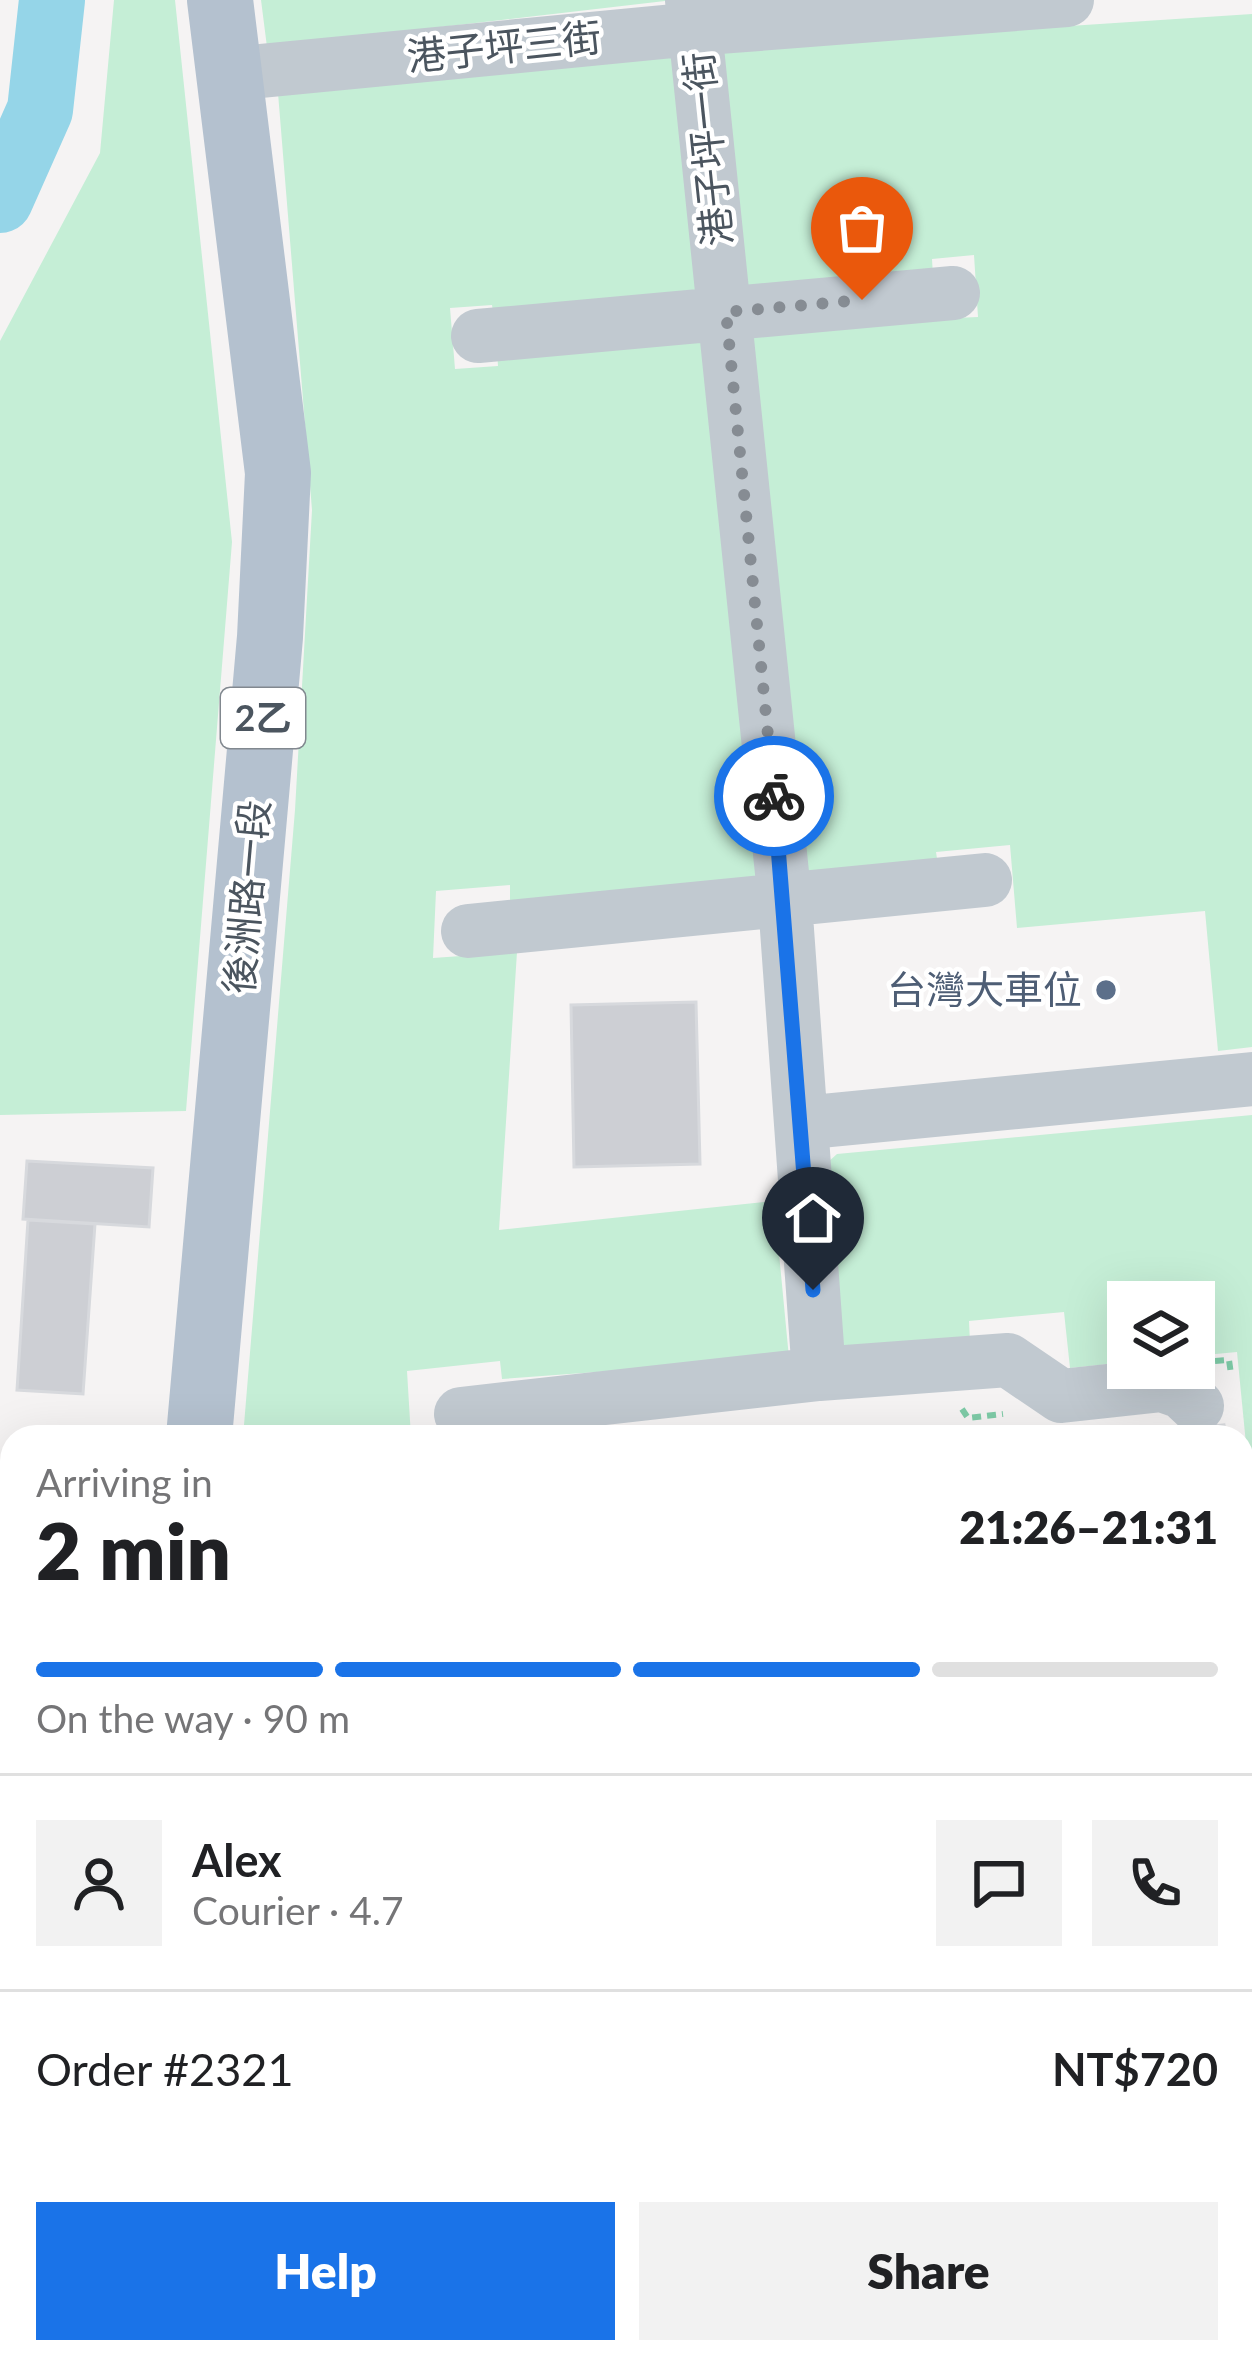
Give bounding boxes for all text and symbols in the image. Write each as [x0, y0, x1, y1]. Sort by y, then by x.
street label: 港子坪三街 [405, 13, 603, 79]
street label: 港子坪一街 [674, 50, 740, 248]
pin [811, 177, 913, 300]
icon: bag [829, 195, 895, 261]
road number: 2乙 [221, 688, 305, 748]
courier [714, 736, 834, 856]
icon: bike [741, 763, 807, 829]
street label: 後洲路一段 [215, 798, 277, 996]
place label: 台灣大車位 [887, 966, 1082, 1012]
marker: 台灣大車位 [1093, 977, 1119, 1003]
pin [762, 1167, 864, 1290]
icon: home [780, 1185, 846, 1251]
map controls [1107, 1281, 1215, 1389]
button: layers [1107, 1281, 1215, 1389]
text: Arriving in [36, 1459, 213, 1505]
text: 21:26–21:31 [959, 1500, 1218, 1554]
text: 2 min [36, 1503, 231, 1597]
text: On the way · 90 m [36, 1695, 350, 1741]
button: person [36, 1820, 162, 1946]
button: chat [936, 1820, 1062, 1946]
button: phone [1092, 1820, 1218, 1946]
text: Alex [192, 1833, 282, 1887]
text: Courier · 4.7 [192, 1887, 404, 1933]
text: Order #2321 [36, 2042, 294, 2096]
text: NT$720 [1052, 2042, 1218, 2096]
button: Help [36, 2202, 615, 2340]
button: Share [639, 2202, 1218, 2340]

